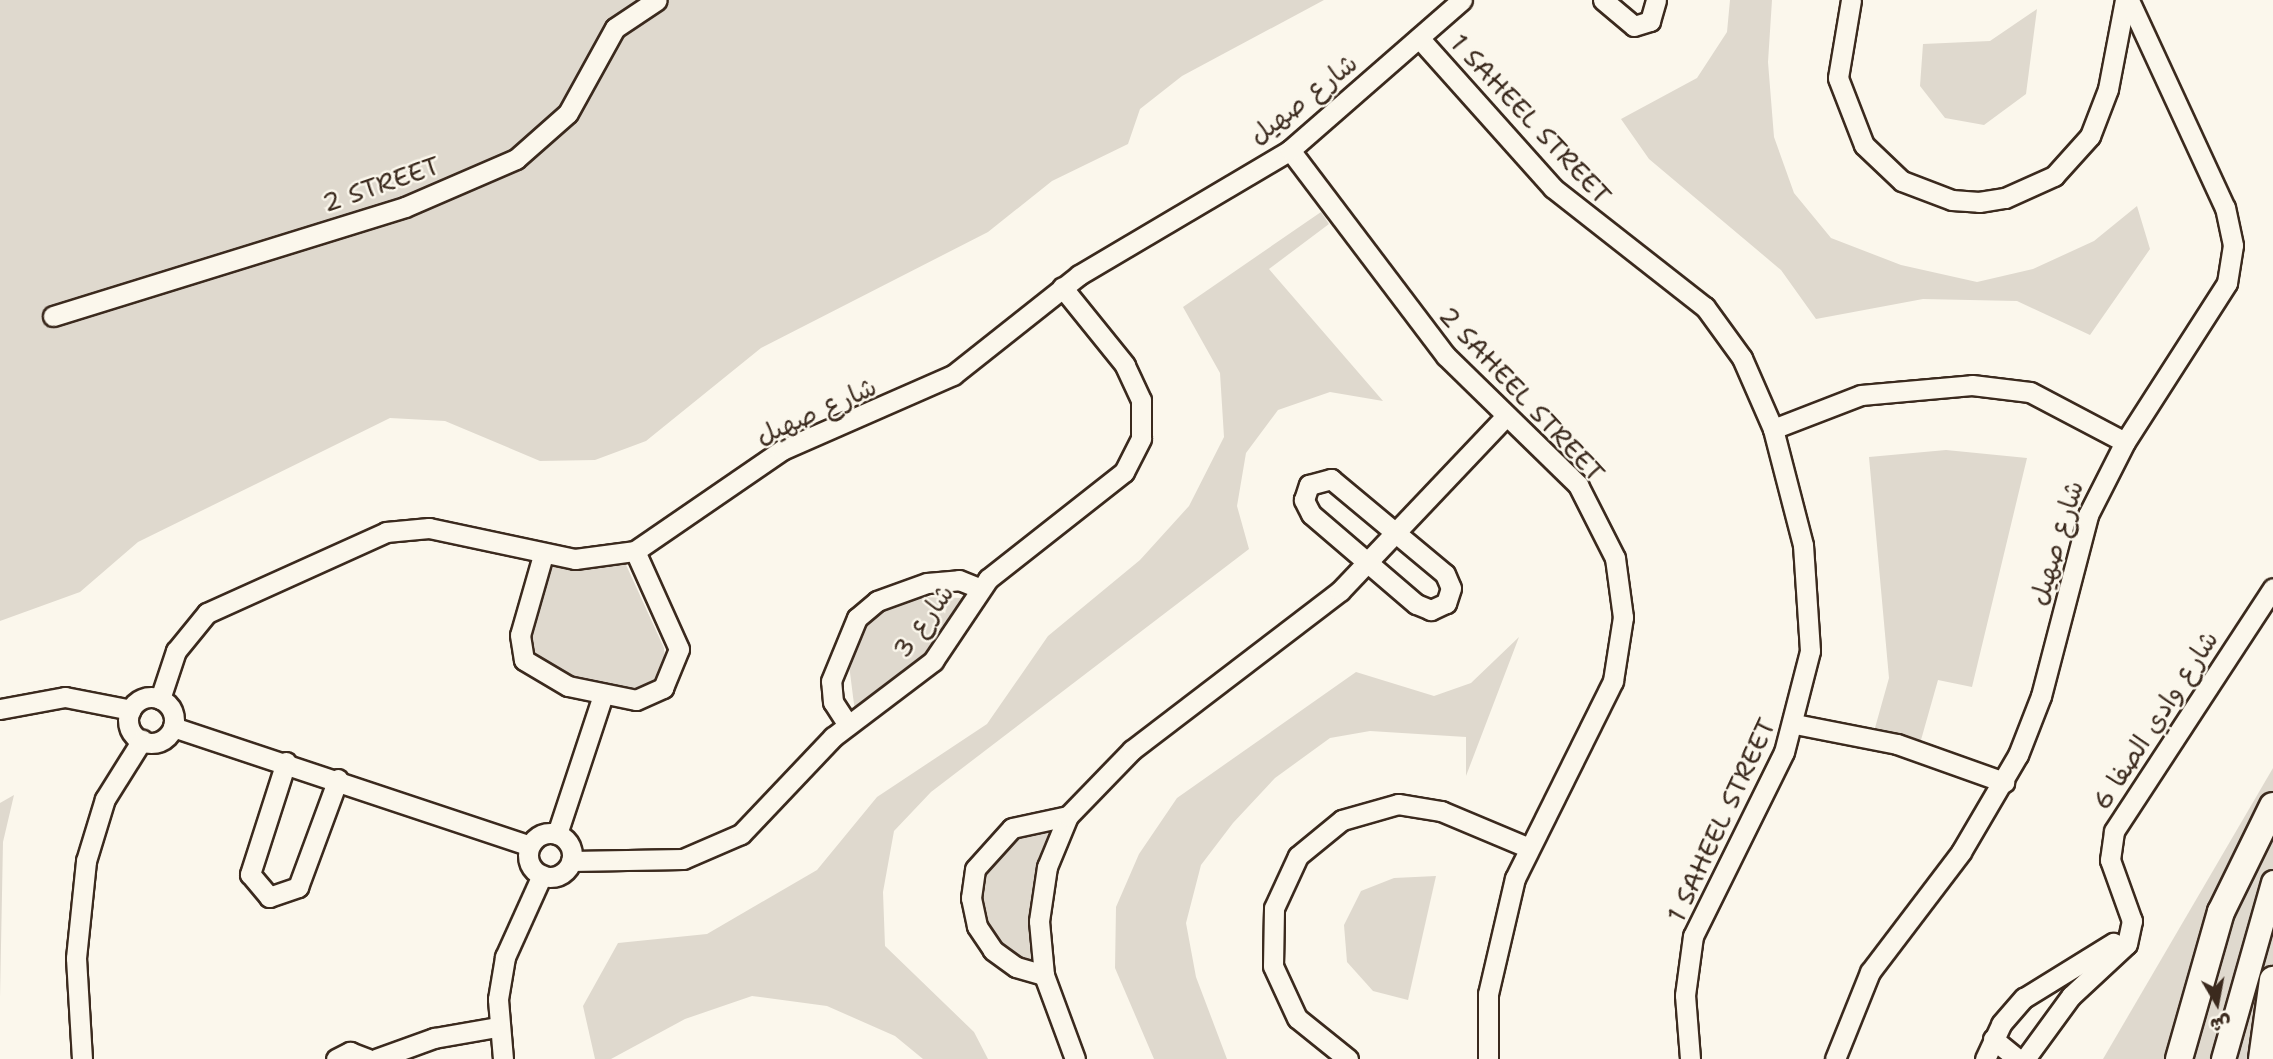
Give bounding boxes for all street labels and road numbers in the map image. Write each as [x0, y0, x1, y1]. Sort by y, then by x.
street label: 1 SAHEEL STREET [1444, 27, 1618, 211]
street label: شارع صهيل [1243, 47, 1363, 151]
street label: 2 STREET [318, 149, 444, 219]
street label: 2 SAHEEL STREET [1433, 300, 1611, 488]
street label: شارع صهيل [751, 371, 881, 451]
street label: شارع صهيل [2022, 477, 2090, 609]
street label: 3 شارع [886, 578, 960, 664]
street label: شارع وادي الصفا 6 [2086, 625, 2224, 815]
street label: 1 SAHEEL STREET [1660, 713, 1782, 927]

